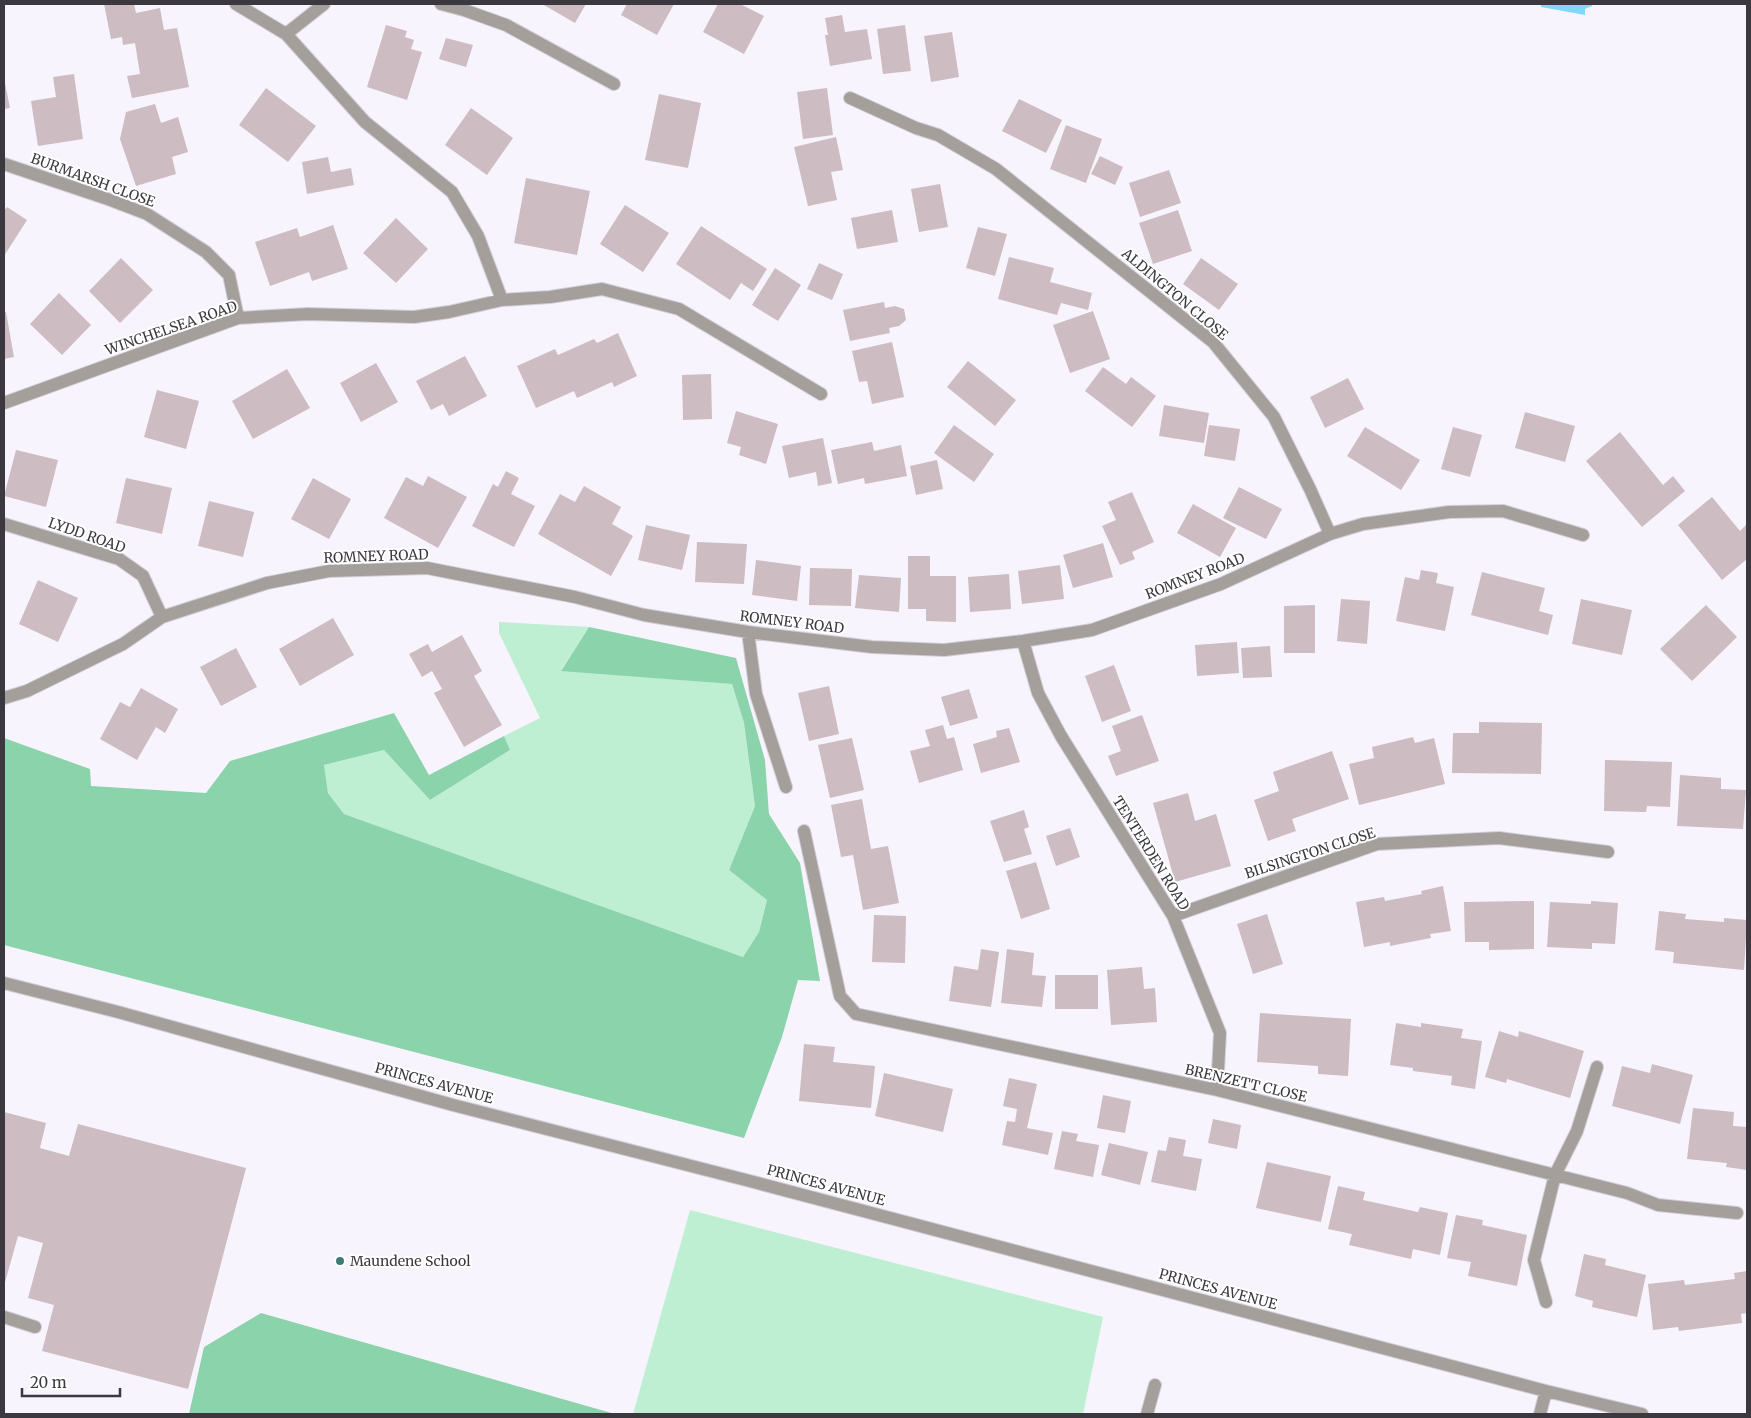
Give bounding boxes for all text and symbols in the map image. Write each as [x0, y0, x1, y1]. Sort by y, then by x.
street label: BURMARSH CLOSE [28, 149, 158, 211]
street label: ALDINGTON CLOSE [1117, 244, 1232, 344]
street label: WINCHELSEA ROAD [102, 297, 240, 359]
street label: LYDD ROAD [46, 513, 128, 557]
street label: ROMNEY ROAD [323, 545, 429, 567]
street label: ROMNEY ROAD [1143, 549, 1248, 603]
street label: ROMNEY ROAD [739, 607, 846, 637]
street label: TENTERDEN ROAD [1109, 793, 1194, 914]
street label: BILSINGTON CLOSE [1243, 823, 1378, 883]
street label: PRINCES AVENUE [373, 1059, 495, 1107]
street label: BRENZETT CLOSE [1183, 1060, 1309, 1106]
street label: PRINCES AVENUE [765, 1161, 887, 1209]
place label: Maundene School [350, 1252, 471, 1270]
marker: Maundene School [334, 1255, 346, 1267]
street label: PRINCES AVENUE [1157, 1265, 1279, 1313]
scale bar [22, 1366, 120, 1398]
text: 20 m [30, 1373, 67, 1392]

